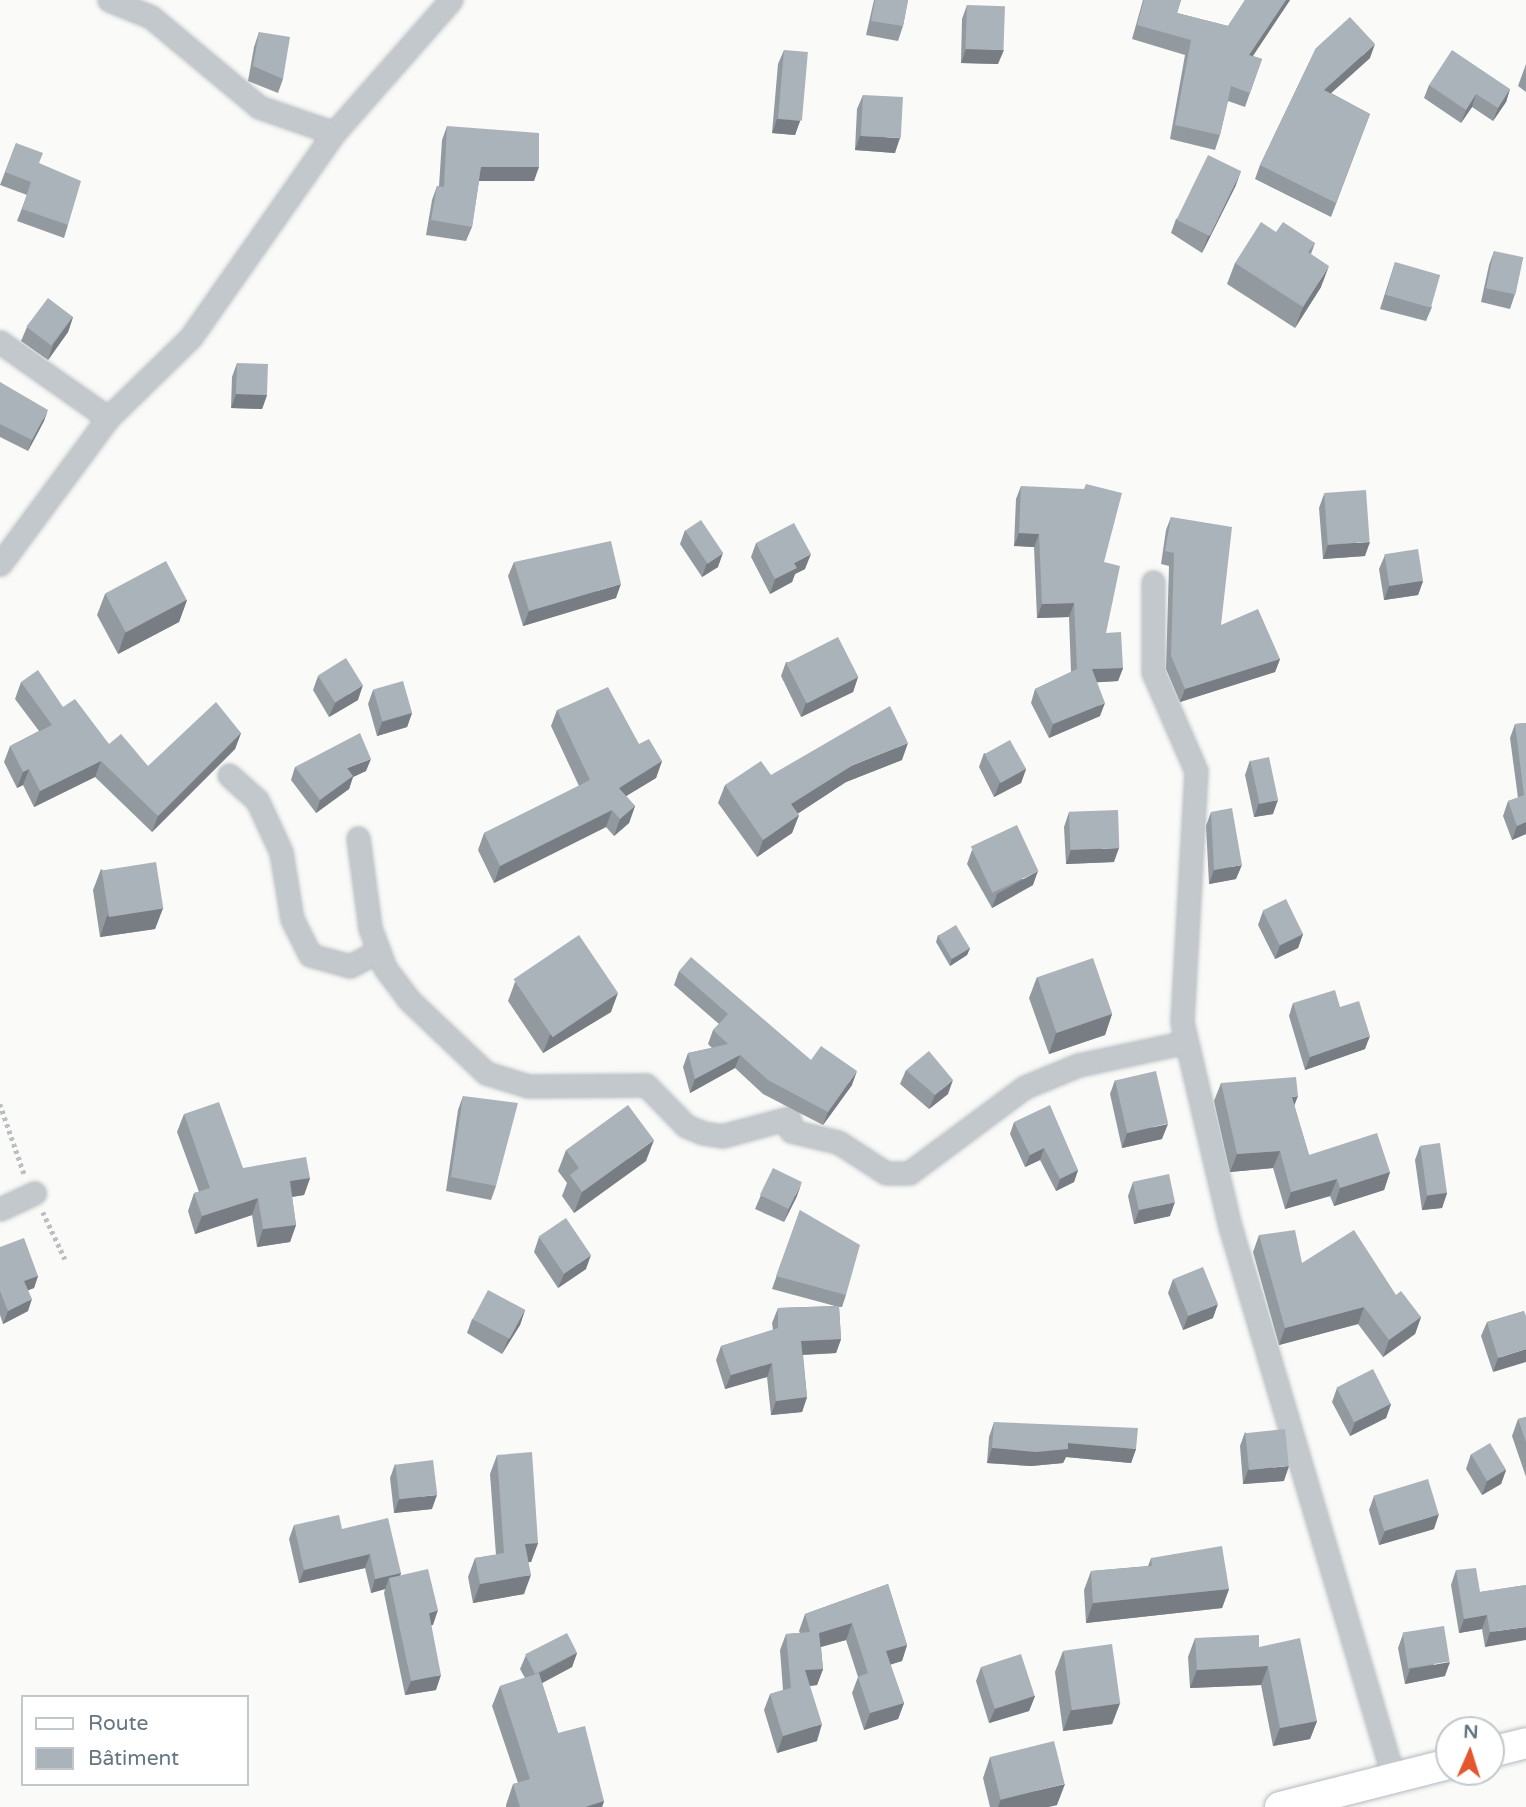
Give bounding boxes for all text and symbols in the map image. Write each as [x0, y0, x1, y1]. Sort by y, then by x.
legend [21, 1695, 248, 1786]
text: Route [88, 1711, 148, 1736]
north arrow [1435, 1716, 1505, 1786]
text: N [1463, 1721, 1479, 1743]
text: Bâtiment [88, 1746, 179, 1771]

